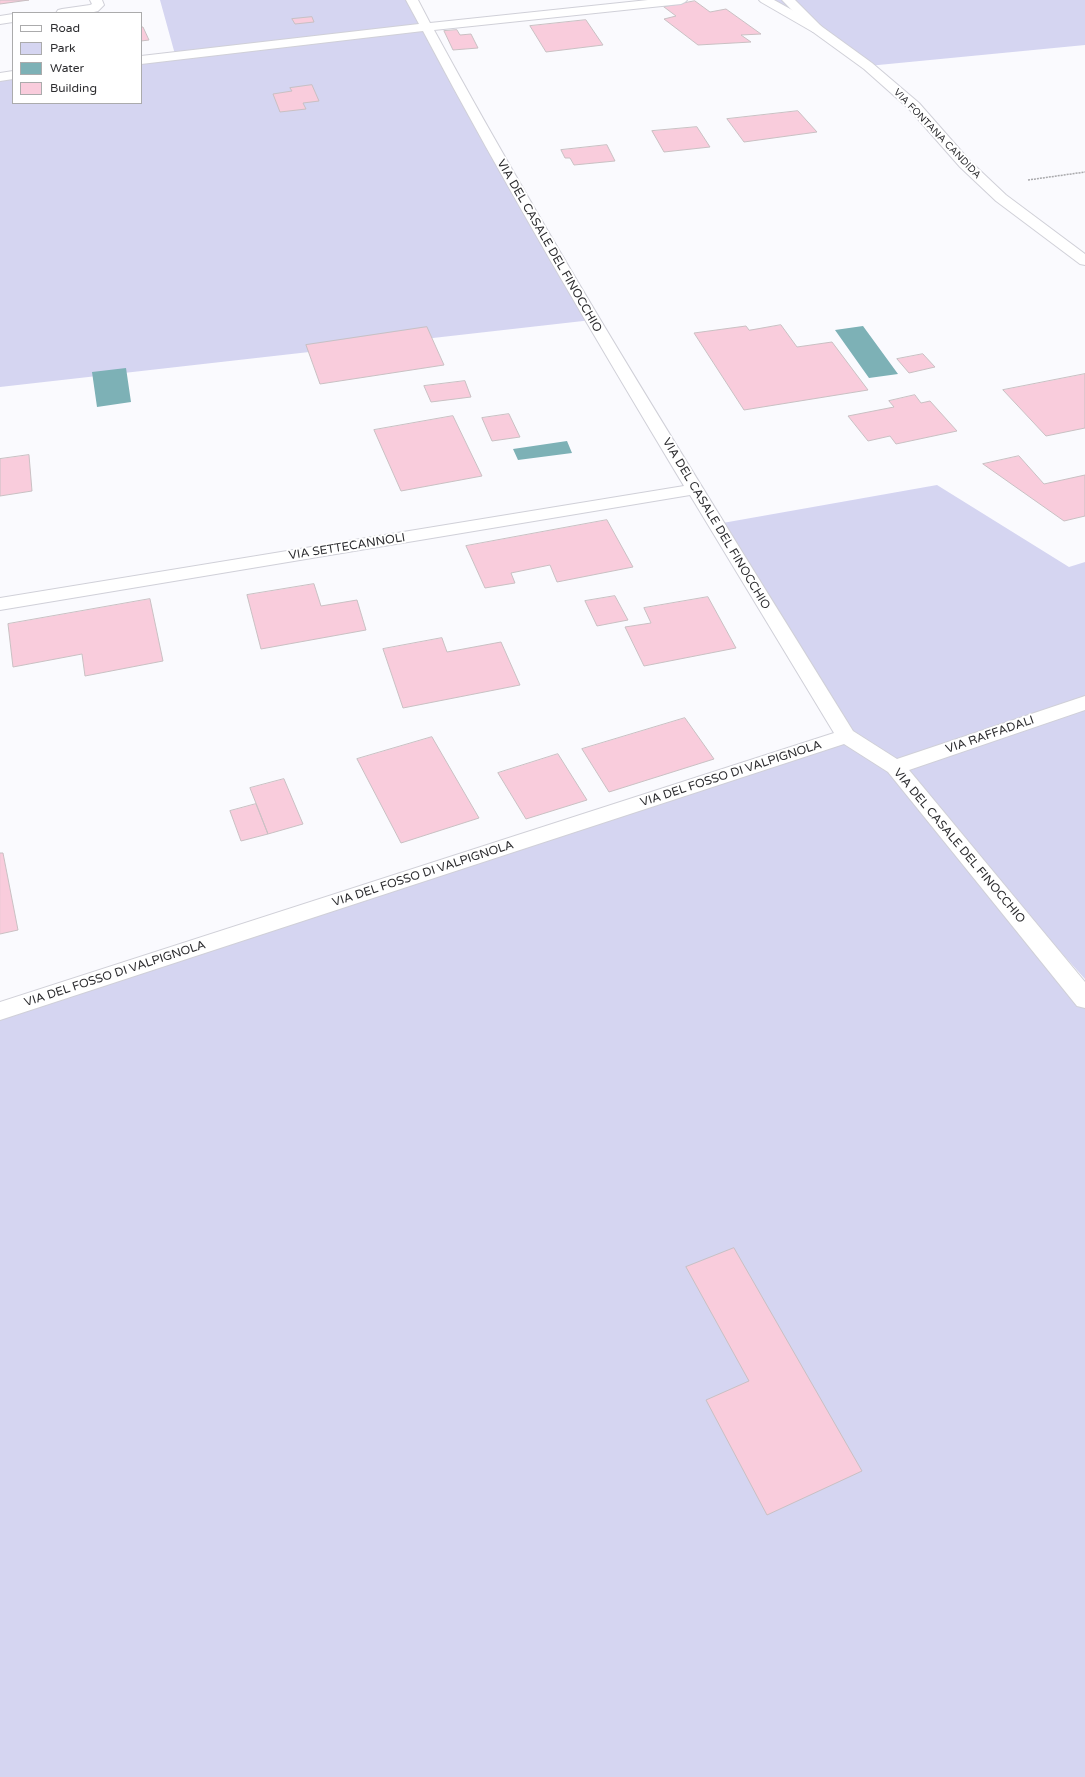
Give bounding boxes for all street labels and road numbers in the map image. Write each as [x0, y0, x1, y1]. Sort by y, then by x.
street label: VIA FONTANA CANDIDA [891, 86, 983, 182]
street label: VIA DEL CASALE DEL FINOCCHIO [493, 157, 605, 335]
street label: VIA DEL CASALE DEL FINOCCHIO [659, 436, 773, 612]
street label: VIA SETTECANNOLI [288, 531, 406, 563]
street label: VIA RAFFADALI [944, 713, 1036, 757]
street label: VIA DEL FOSSO DI VALPIGNOLA [639, 738, 823, 810]
street label: VIA DEL CASALE DEL FINOCCHIO [890, 766, 1028, 926]
street label: VIA DEL FOSSO DI VALPIGNOLA [331, 838, 515, 910]
street label: VIA DEL FOSSO DI VALPIGNOLA [23, 938, 207, 1010]

